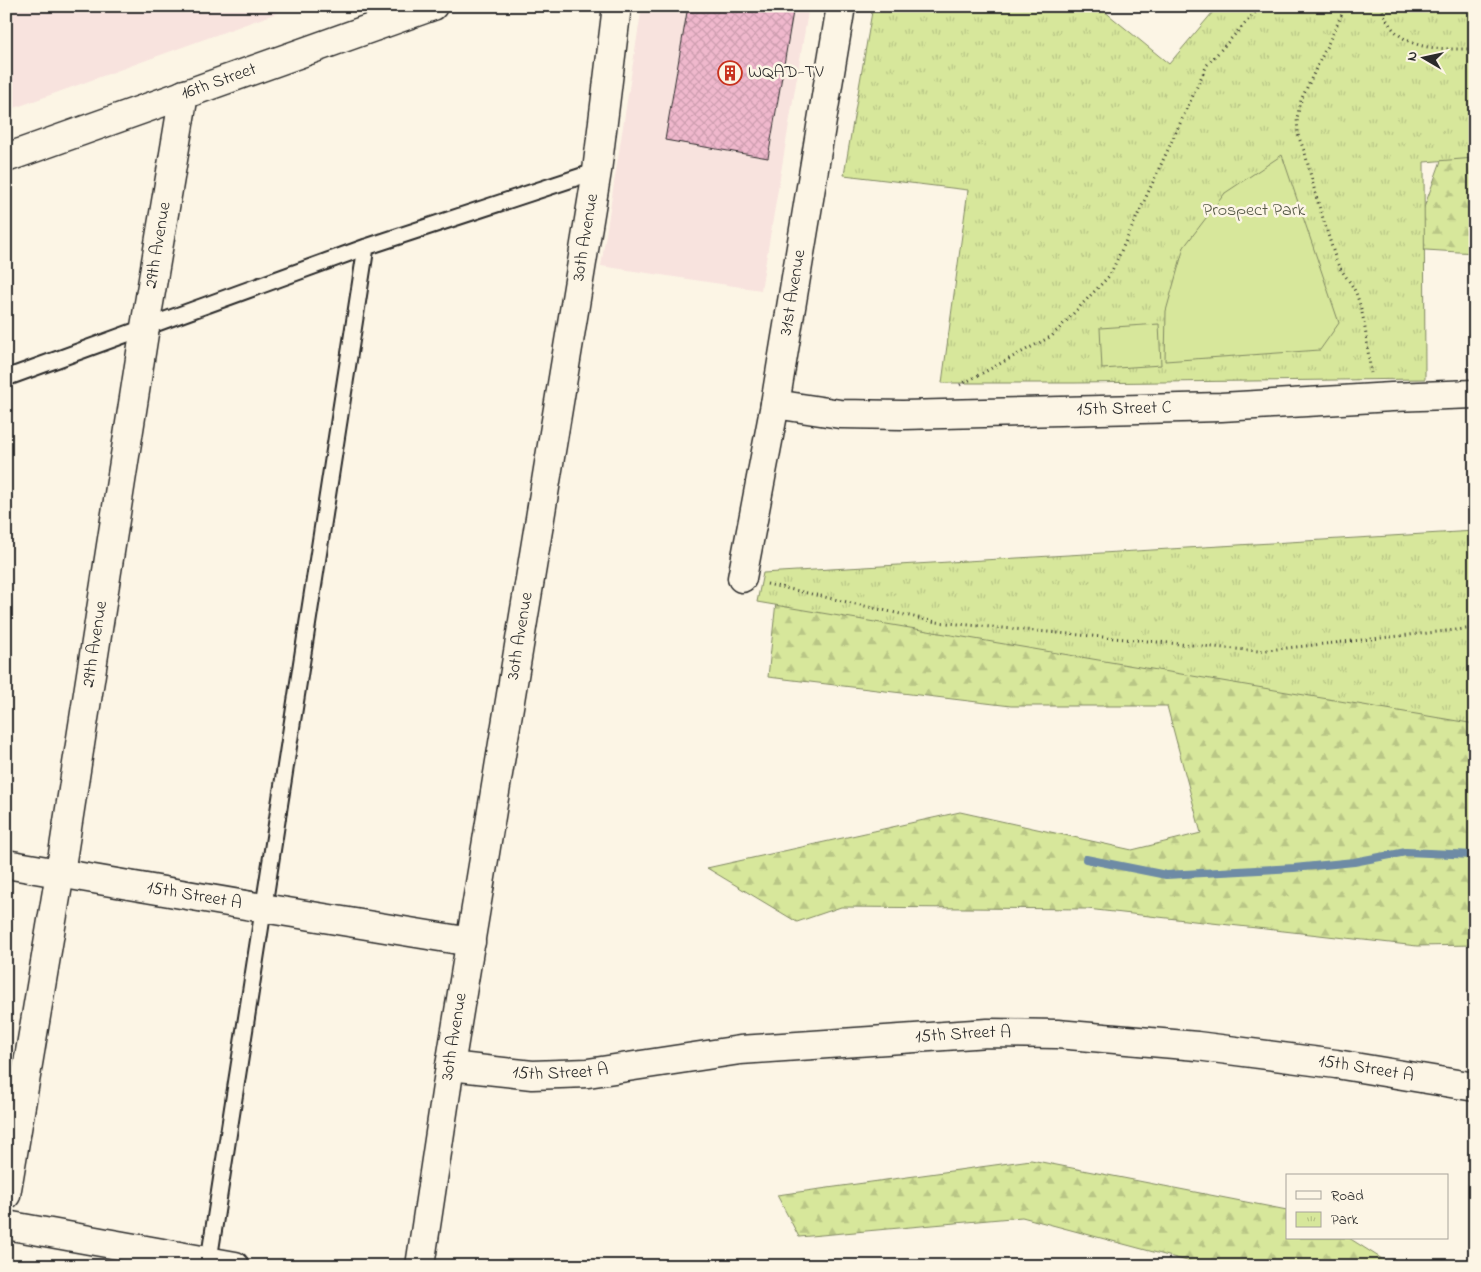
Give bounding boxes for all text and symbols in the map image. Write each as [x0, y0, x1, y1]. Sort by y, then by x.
north arrow [1398, 32, 1448, 82]
text: N [1402, 50, 1424, 63]
street label: 16th Street [178, 57, 260, 108]
building icon: WQAD-TV [717, 60, 743, 86]
place label: WQAD-TV [748, 60, 824, 86]
street label: 30th Avenue [566, 191, 606, 283]
park label: Prospect Park [1203, 198, 1305, 224]
street label: 29th Avenue [139, 199, 179, 290]
street label: 31st Avenue [774, 247, 814, 338]
street label: 15th Street C [1076, 395, 1172, 424]
street label: 30th Avenue [501, 589, 541, 682]
street label: 29th Avenue [76, 598, 115, 689]
street label: 15th Street A [145, 875, 244, 917]
street label: 30th Avenue [435, 990, 475, 1082]
street label: 15th Street A [914, 1020, 1011, 1051]
street label: 15th Street A [1317, 1049, 1416, 1090]
street label: 15th Street A [511, 1057, 610, 1088]
legend [1286, 1174, 1448, 1240]
text: Road [1331, 1185, 1364, 1207]
text: Park [1331, 1209, 1359, 1231]

